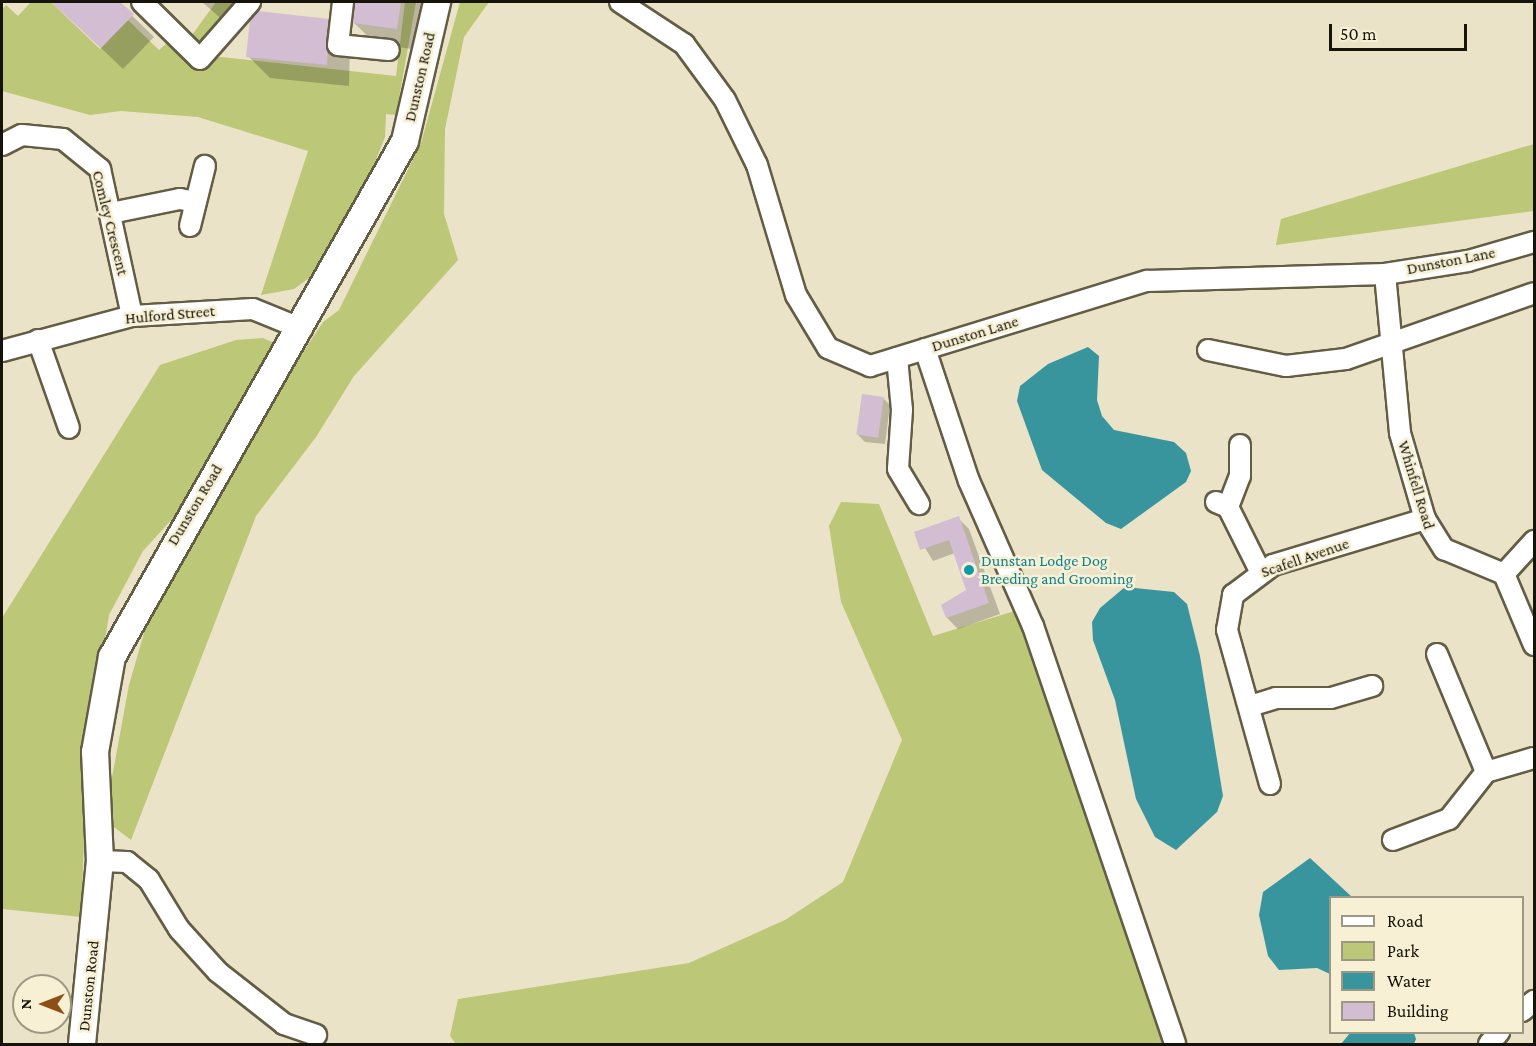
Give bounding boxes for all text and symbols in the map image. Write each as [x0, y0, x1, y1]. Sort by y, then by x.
scale bar [1332, 12, 1470, 50]
text: 50 m [1340, 24, 1377, 44]
street label: Dunston Road [400, 30, 440, 124]
street label: Comley Crescent [88, 169, 132, 277]
street label: Dunston Lane [1405, 243, 1497, 279]
street label: Hulford Street [124, 302, 216, 328]
street label: Dunston Lane [929, 312, 1021, 356]
street label: Whinfell Road [1393, 438, 1439, 532]
street label: Dunston Road [163, 461, 227, 549]
street label: Scafell Avenue [1258, 534, 1352, 582]
place label: Dunstan Lodge Dog Breeding and Grooming [981, 551, 1133, 589]
marker: Dunstan Lodge Dog Breeding and Grooming [962, 563, 976, 577]
legend [1329, 896, 1524, 1034]
text: Road [1387, 911, 1424, 931]
street label: Dunston Road [75, 940, 103, 1032]
text: Park [1387, 941, 1419, 961]
text: Water [1387, 971, 1431, 991]
north arrow [12, 974, 72, 1034]
text: N [17, 999, 34, 1009]
text: Building [1387, 1001, 1448, 1021]

